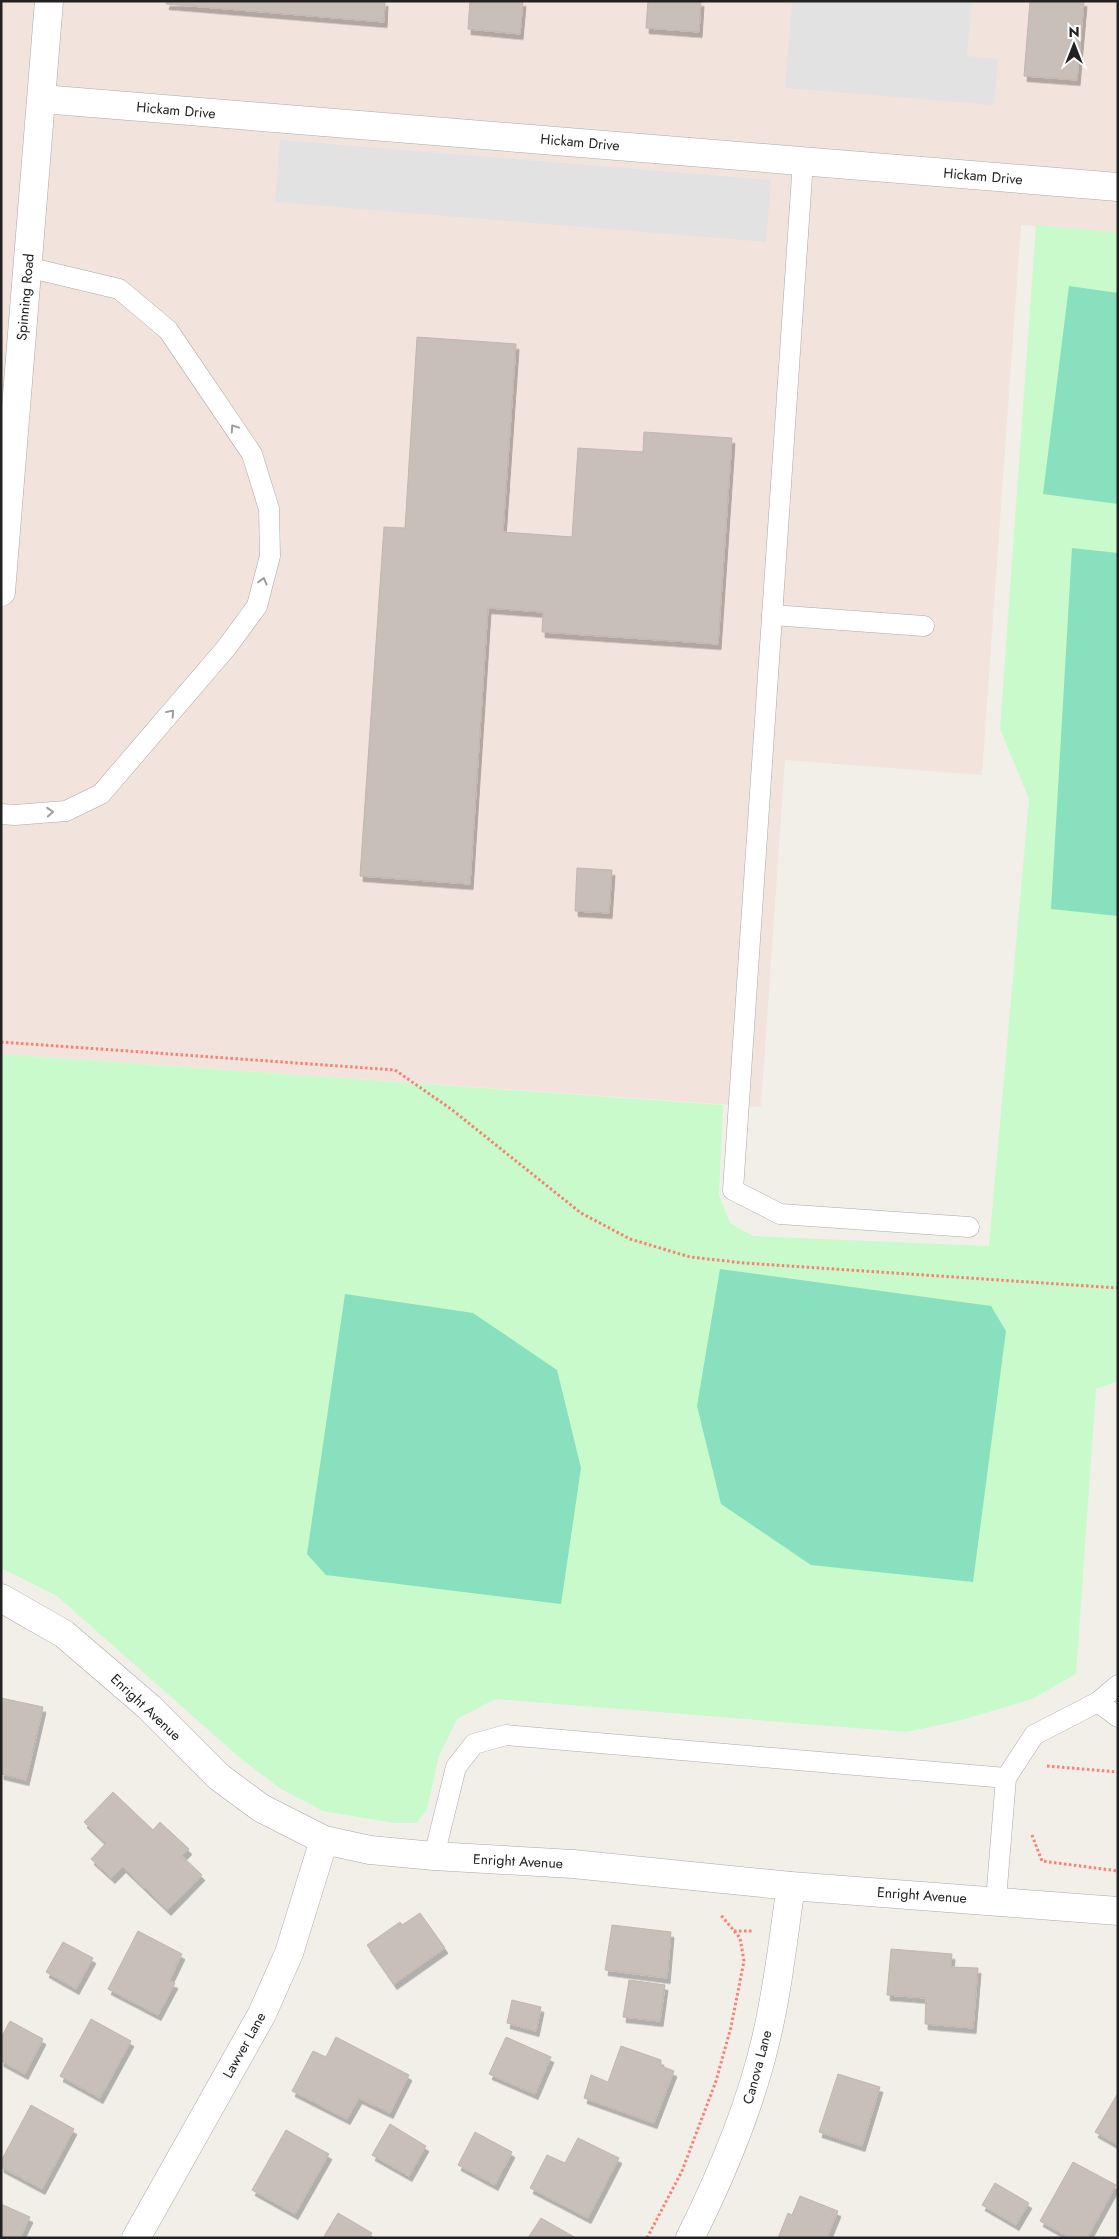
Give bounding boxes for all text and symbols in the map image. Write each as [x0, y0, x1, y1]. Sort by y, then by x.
north arrow [1049, 20, 1099, 70]
text: N [1068, 22, 1080, 42]
street label: Hickam Drive [136, 97, 216, 123]
street label: Hickam Drive [540, 129, 620, 155]
street label: Hickam Drive [943, 163, 1023, 189]
street label: Spinning Road [11, 253, 39, 341]
one-way arrow [231, 424, 240, 434]
one-way arrow [257, 577, 268, 586]
one-way arrow [165, 709, 174, 718]
one-way arrow [46, 806, 54, 817]
street label: Enright Avenue [106, 1669, 186, 1745]
street label: Enright Avenue [473, 1849, 563, 1873]
street label: Enright Avenue [876, 1882, 968, 1908]
street label: Lawver Lane [218, 2008, 270, 2082]
street label: Canova Lane [738, 2028, 776, 2106]

